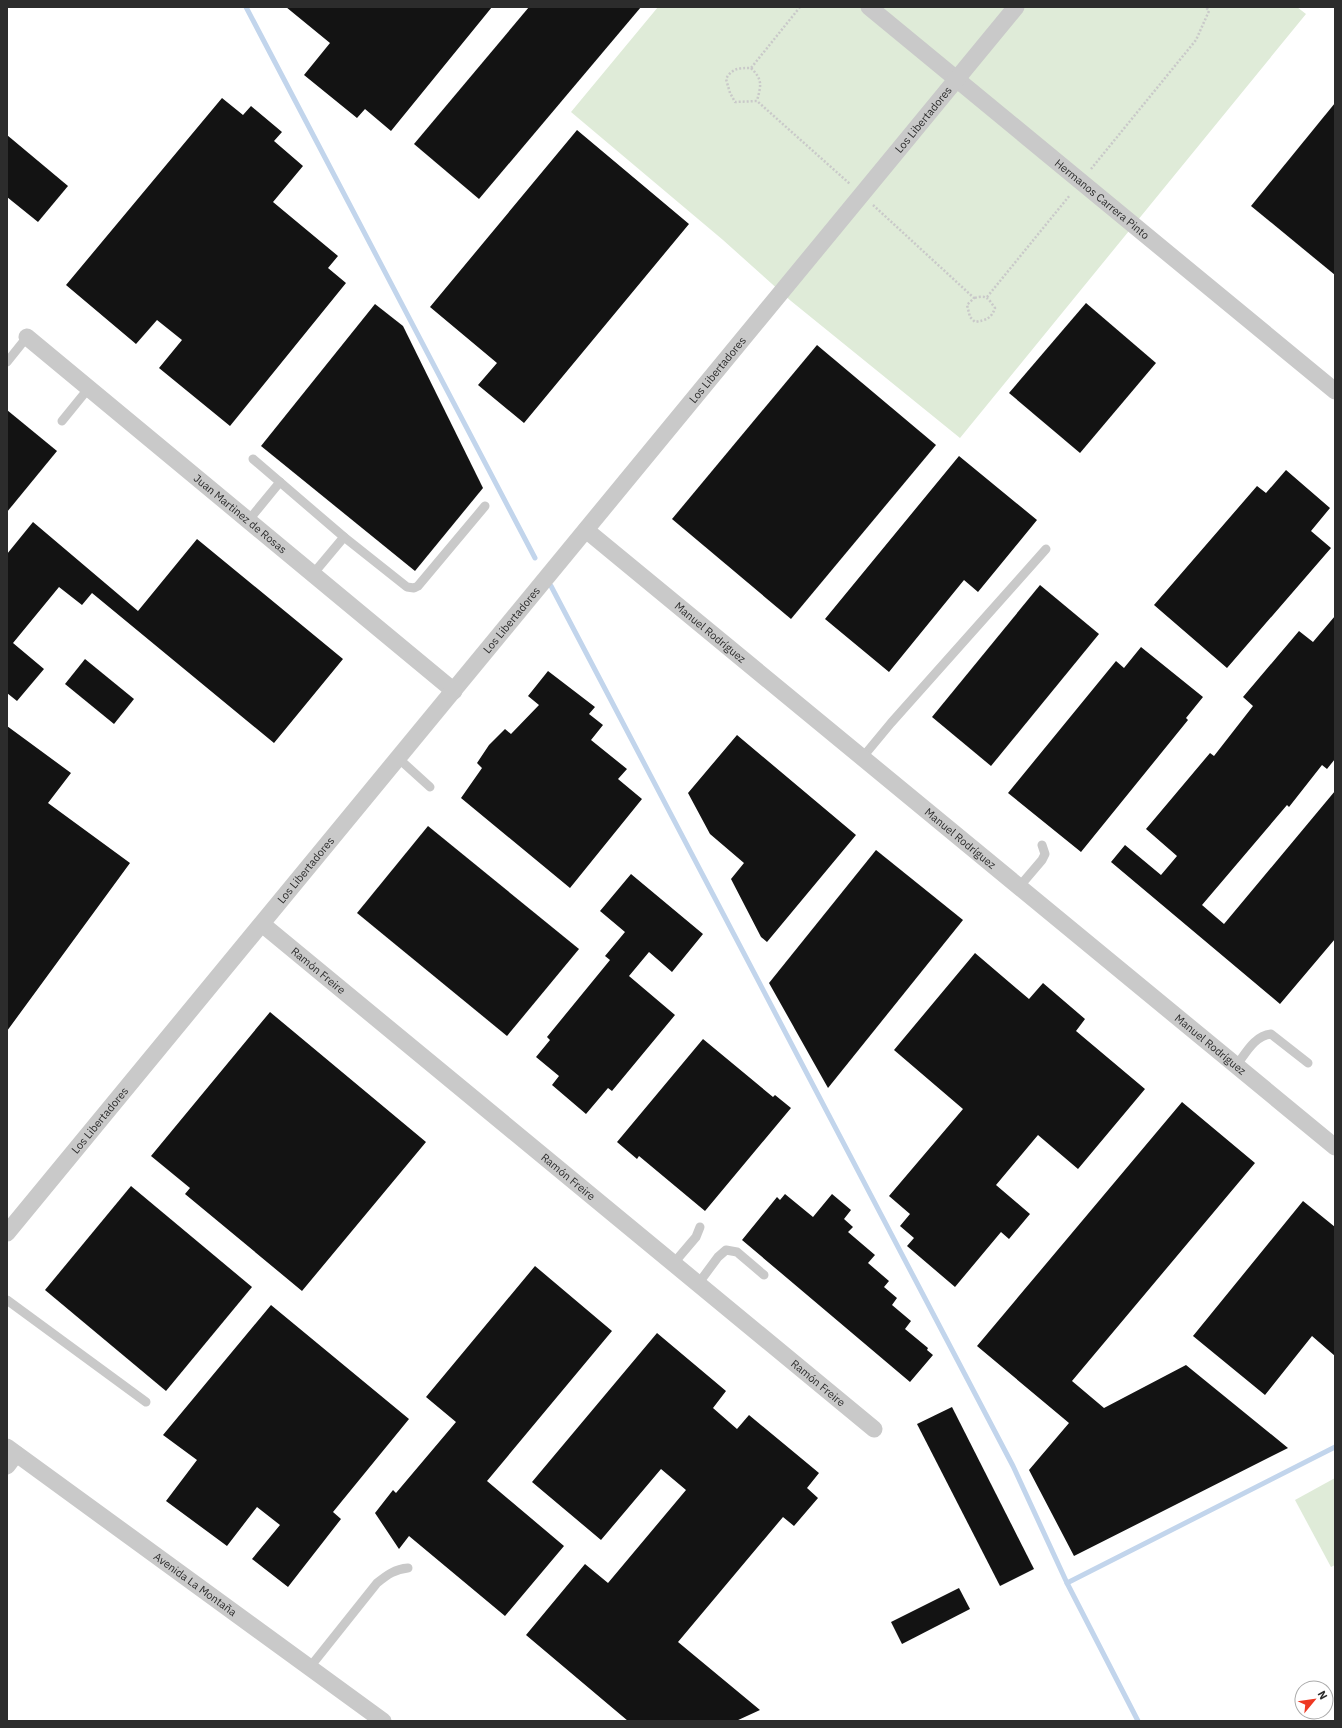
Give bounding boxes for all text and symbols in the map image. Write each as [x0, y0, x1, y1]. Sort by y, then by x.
street label: Los Libertadores [892, 83, 955, 156]
street label: Hermanos Carrera Pinto [1052, 156, 1152, 242]
street label: Los Libertadores [686, 334, 749, 406]
street label: Juan Martinez de Rosas [191, 471, 290, 556]
street label: Los Libertadores [480, 584, 543, 656]
street label: Manuel Rodríguez [672, 599, 749, 666]
street label: Manuel Rodríguez [922, 805, 999, 872]
street label: Los Libertadores [274, 834, 337, 906]
street label: Ramón Freire [288, 944, 348, 997]
street label: Manuel Rodríguez [1172, 1011, 1249, 1078]
street label: Los Libertadores [68, 1084, 131, 1156]
street label: Ramón Freire [538, 1150, 598, 1203]
street label: Ramón Freire [788, 1356, 848, 1409]
street label: Avenida La Montaña [151, 1549, 240, 1619]
north arrow [1294, 1680, 1334, 1720]
text: N [1315, 1688, 1331, 1702]

